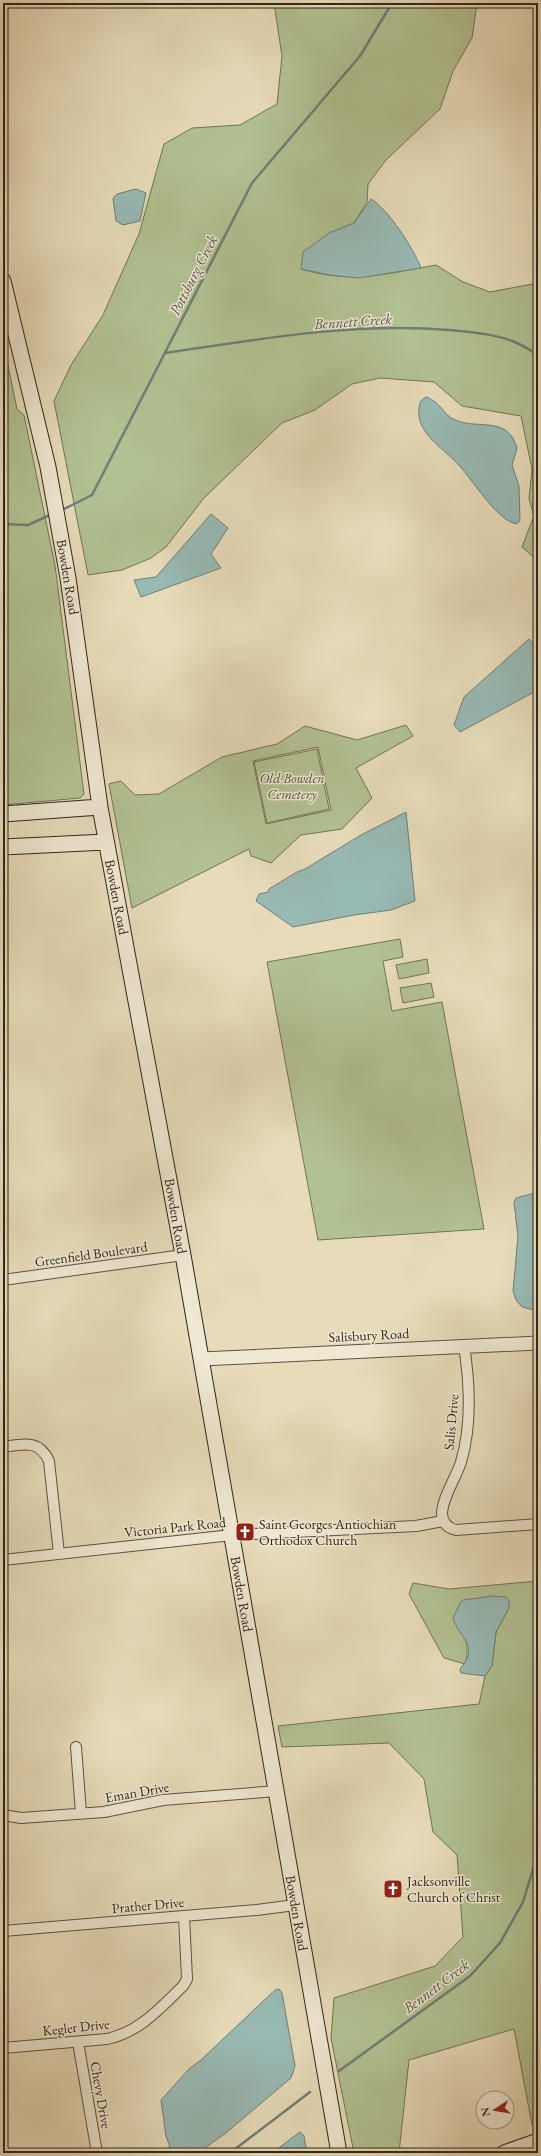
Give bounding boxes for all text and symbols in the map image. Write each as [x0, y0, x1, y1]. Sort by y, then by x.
water label: Pottsburg Creek [165, 231, 221, 318]
water label: Bennett Creek [312, 309, 393, 333]
street label: Bowden Road [53, 538, 84, 617]
park label: Old Bowden Cemetery [259, 769, 325, 803]
street label: Bowden Road [101, 858, 133, 937]
street label: Bowden Road [161, 1177, 192, 1256]
street label: Greenfield Boulevard [33, 1237, 149, 1271]
street label: Salisbury Road [328, 1324, 411, 1346]
street label: Salis Drive [440, 1393, 462, 1451]
street label: Victoria Park Road [123, 1513, 228, 1541]
place label: Saint Georges Antiochian Orthodox Church [259, 1515, 397, 1549]
church icon: Saint Georges Antiochian Orthodox Church [234, 1521, 256, 1543]
street label: Bowden Road [227, 1555, 258, 1634]
street label: Eman Drive [104, 1777, 171, 1806]
place label: Jacksonville Church of Christ [406, 1872, 501, 1906]
street label: Bowden Road [282, 1874, 313, 1953]
church icon: Jacksonville Church of Christ [382, 1878, 404, 1900]
street label: Prather Drive [111, 1893, 185, 1917]
water label: Bennett Creek [398, 1955, 473, 2018]
street label: Kegler Drive [42, 2014, 111, 2039]
street label: Chevy Drive [86, 2060, 116, 2130]
north arrow [475, 2090, 515, 2130]
text: N [477, 2106, 493, 2118]

